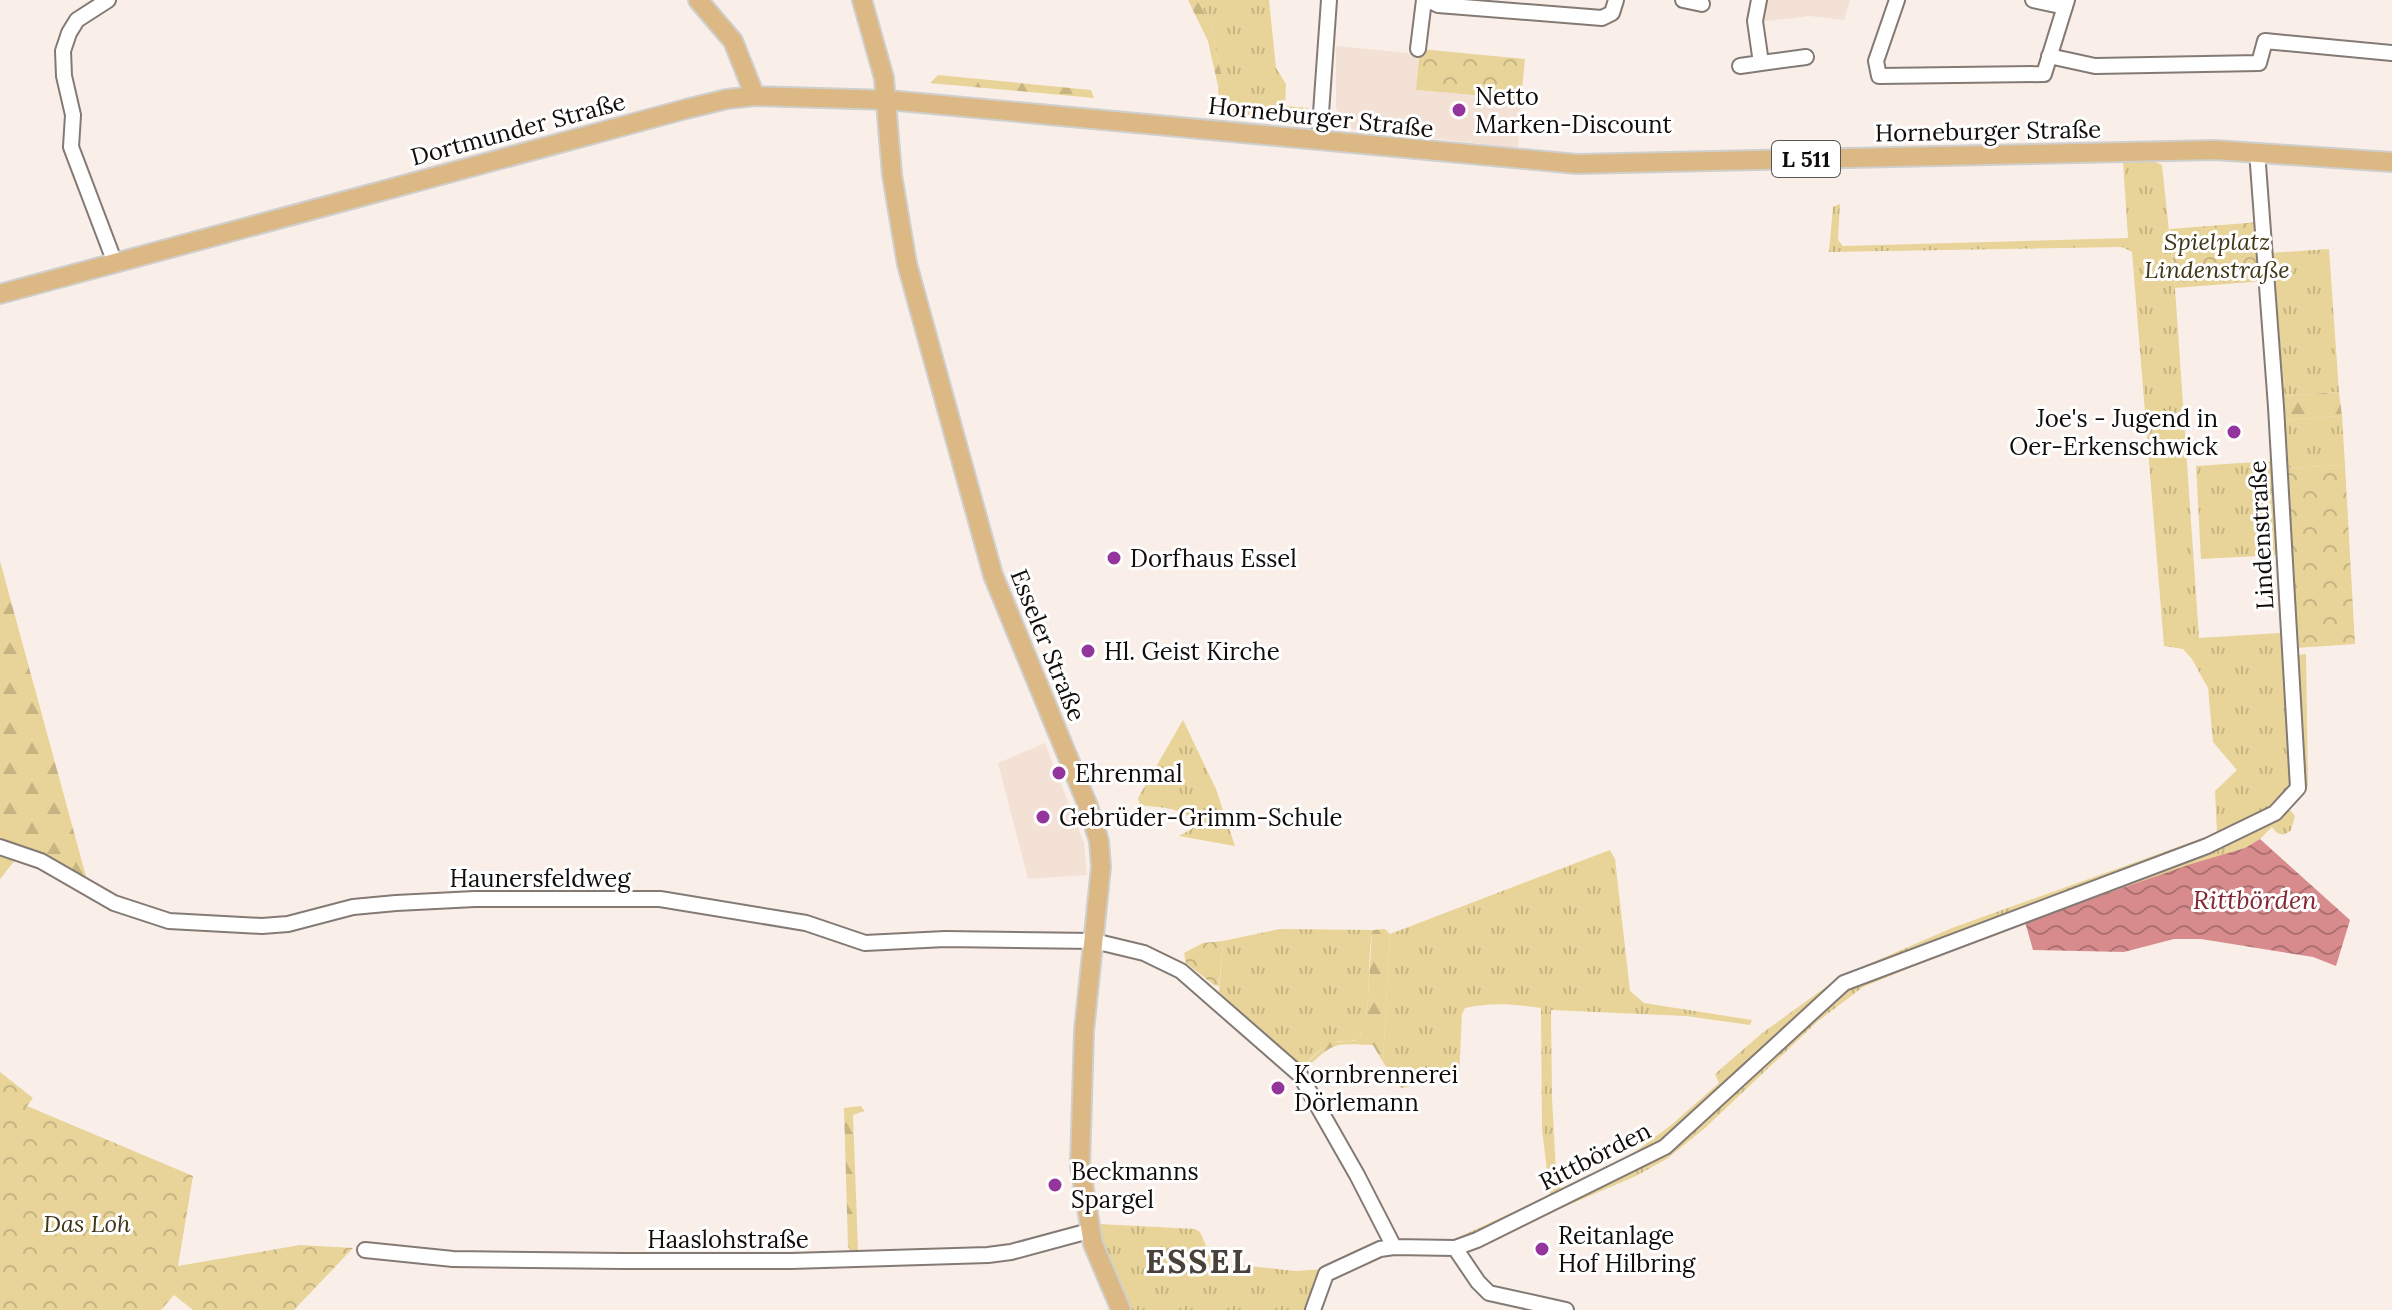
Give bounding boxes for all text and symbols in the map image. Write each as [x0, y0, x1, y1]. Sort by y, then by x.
place label: Netto Marken-Discount [1475, 81, 1672, 140]
street label: Dortmunder Straße [407, 85, 629, 173]
street label: Horneburger Straße [1207, 90, 1435, 144]
marker: Netto Marken-Discount [1450, 101, 1468, 119]
street label: Horneburger Straße [1875, 114, 2101, 148]
road number: L 511 [1772, 141, 1840, 177]
park label: Spielplatz Lindenstraße [2144, 226, 2290, 285]
place label: Joe's - Jugend in Oer-Erkenschwick [2009, 403, 2218, 462]
marker: Joe's - Jugend in Oer-Erkenschwick [2225, 423, 2243, 441]
street label: Lindenstraße [2242, 460, 2280, 610]
place label: Dorfhaus Essel [1130, 543, 1297, 574]
marker: Dorfhaus Essel [1105, 549, 1123, 567]
street label: Esseler Straße [1003, 564, 1093, 726]
place label: Hl. Geist Kirche [1104, 636, 1280, 667]
marker: Hl. Geist Kirche [1079, 642, 1097, 660]
place label: Ehrenmal [1075, 758, 1182, 789]
marker: Ehrenmal [1050, 764, 1068, 782]
place label: Gebrüder-Grimm-Schule [1059, 802, 1343, 833]
marker: Gebrüder-Grimm-Schule [1034, 808, 1052, 826]
street label: Haunersfeldweg [449, 863, 631, 894]
water label: Rittbörden [2193, 883, 2317, 916]
place label: Kornbrennerei Dörlemann [1294, 1059, 1458, 1118]
marker: Kornbrennerei Dörlemann [1269, 1079, 1287, 1097]
street label: Rittbörden [1534, 1115, 1656, 1197]
place label: Beckmanns Spargel [1071, 1156, 1199, 1215]
marker: Beckmanns Spargel [1046, 1176, 1064, 1194]
park label: Das Loh [43, 1208, 131, 1239]
place label: Reitanlage Hof Hilbring [1558, 1220, 1696, 1279]
street label: Haaslohstraße [647, 1224, 809, 1255]
marker: Reitanlage Hof Hilbring [1533, 1240, 1551, 1258]
district label: ESSEL [1145, 1241, 1253, 1282]

